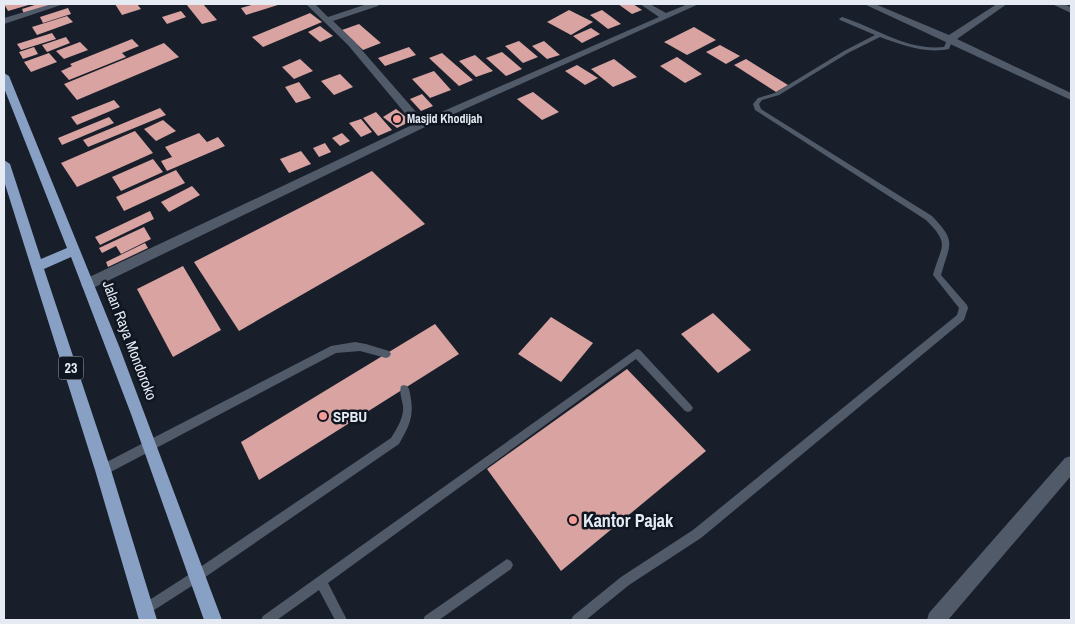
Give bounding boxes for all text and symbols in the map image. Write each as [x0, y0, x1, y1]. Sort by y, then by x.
place label: Masjid Khodijah [407, 111, 482, 127]
marker: Masjid Khodijah [391, 113, 403, 125]
street label: Jalan Raya Mondoroko [98, 277, 163, 403]
road number: 23 [58, 356, 84, 379]
place label: SPBU [333, 406, 367, 427]
marker: SPBU [317, 410, 329, 422]
place label: Kantor Pajak [583, 508, 674, 533]
marker: Kantor Pajak [567, 514, 579, 526]

